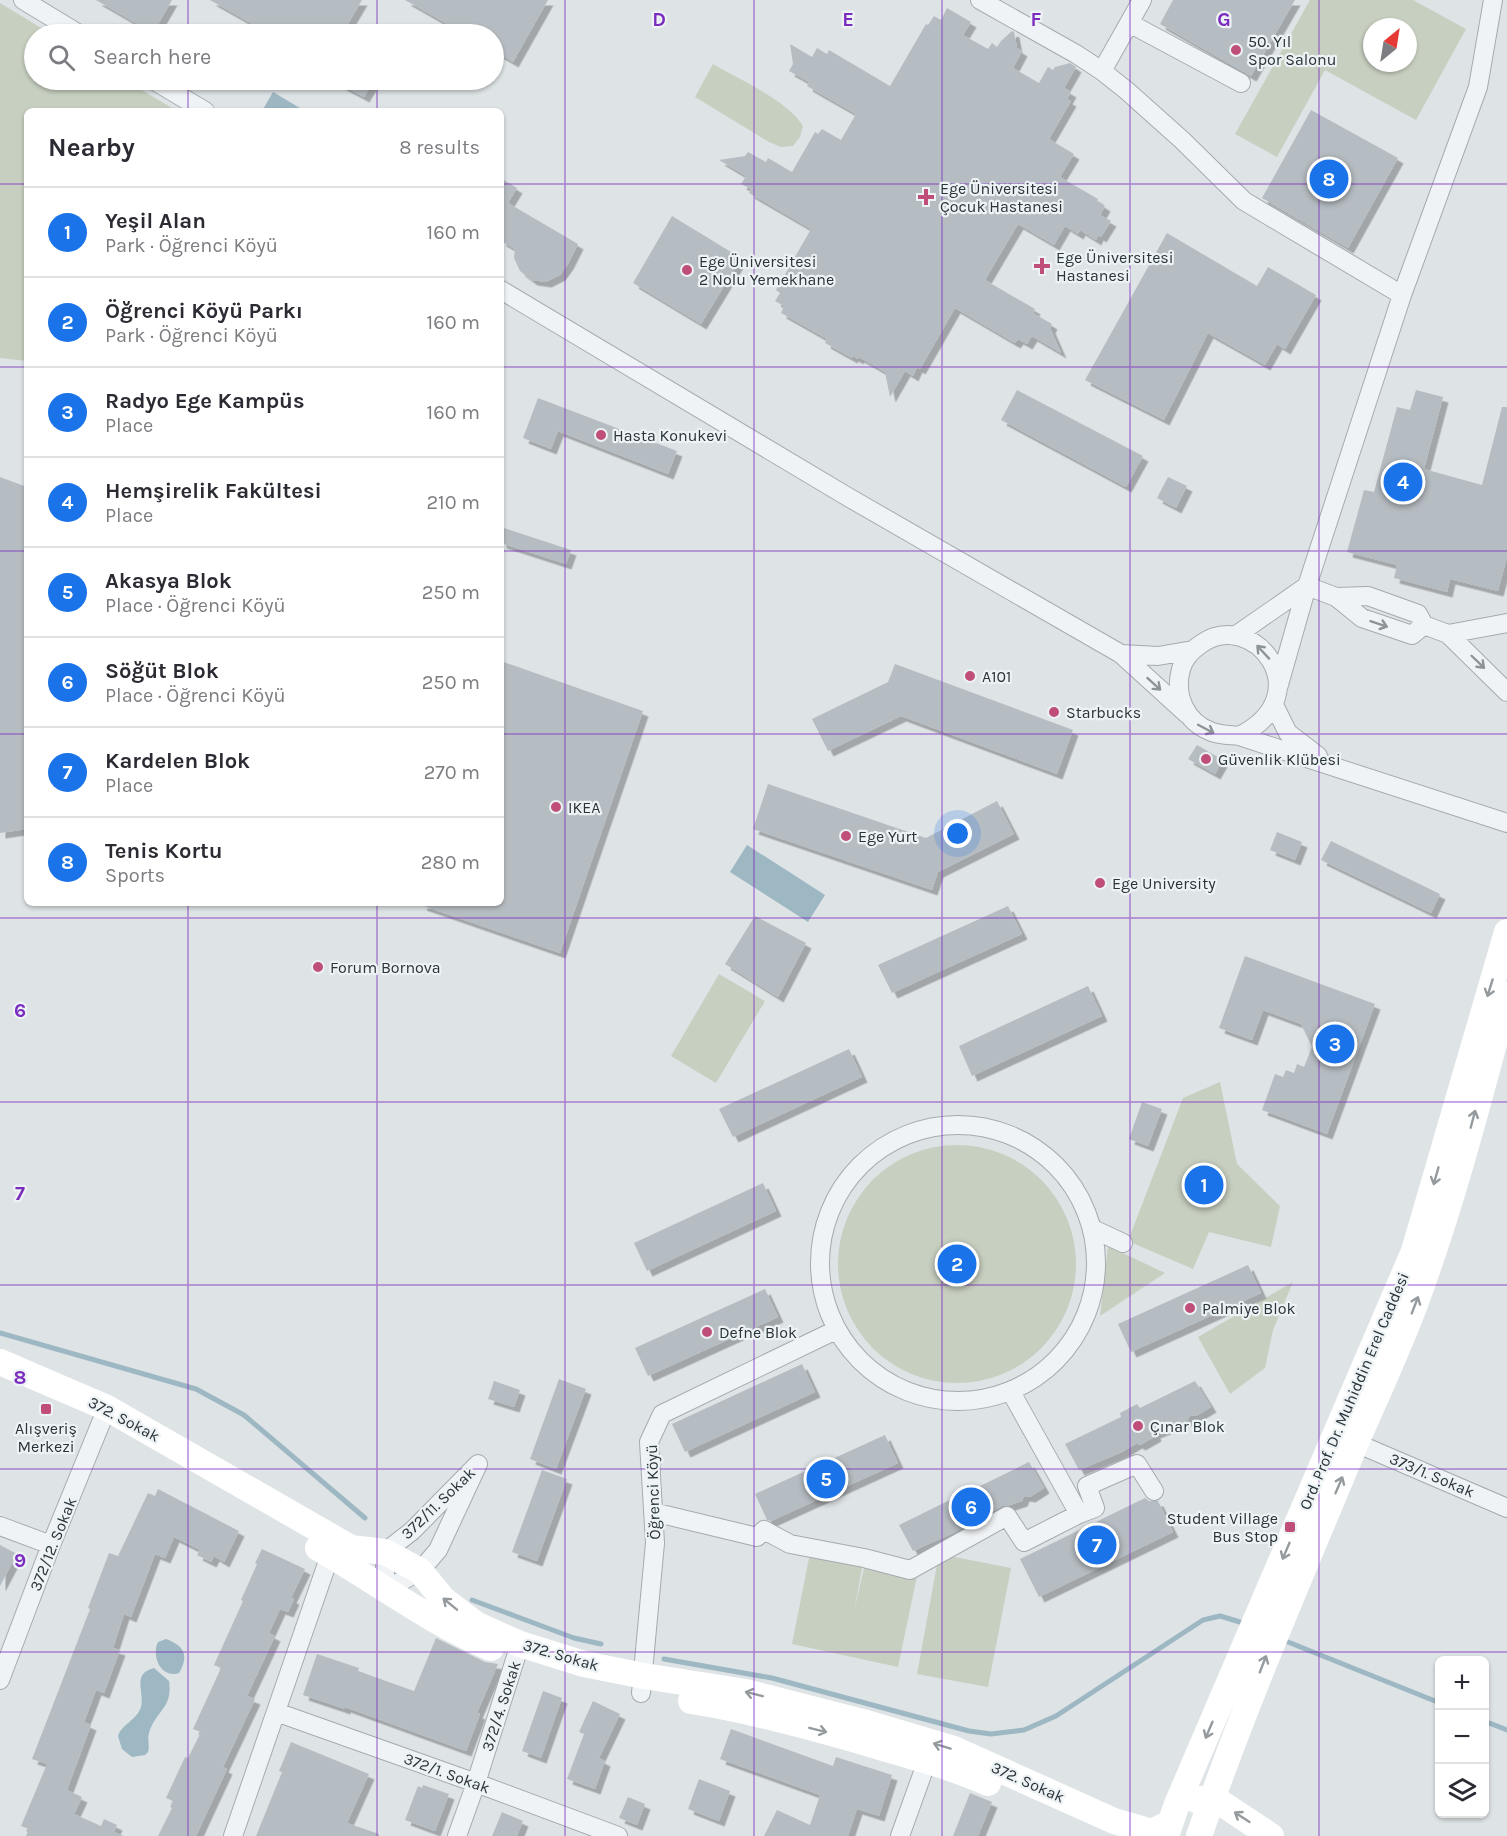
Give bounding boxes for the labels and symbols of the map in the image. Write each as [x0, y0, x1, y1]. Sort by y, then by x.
text: D [652, 8, 666, 31]
text: E [842, 8, 854, 31]
text: F [1031, 8, 1042, 31]
text: G [1217, 8, 1231, 31]
north arrow [1363, 18, 1417, 72]
place label: 50. Yıl Spor Salonu [1248, 32, 1336, 69]
marker: 50. Yıl Spor Salonu [1229, 43, 1243, 57]
pin: 8 [1310, 156, 1348, 201]
place label: Ege Üniversitesi Çocuk Hastanesi [940, 179, 1063, 216]
marker: Ege Üniversitesi Çocuk Hastanesi [917, 188, 935, 206]
place label: Ege Üniversitesi Hastanesi [1056, 248, 1174, 285]
place label: Ege Üniversitesi 2 Nolu Yemekhane [699, 252, 834, 289]
marker: Ege Üniversitesi Hastanesi [1033, 257, 1051, 275]
marker: Ege Üniversitesi 2 Nolu Yemekhane [680, 263, 694, 277]
place label: Hasta Konukevi [613, 426, 727, 445]
marker: Hasta Konukevi [594, 428, 608, 442]
pin: 4 [1384, 460, 1422, 504]
one-way arrow [1369, 619, 1388, 630]
one-way arrow [1256, 644, 1270, 659]
one-way arrow [1470, 655, 1485, 669]
place label: A101 [982, 667, 1011, 686]
marker: A101 [963, 669, 977, 683]
one-way arrow [1146, 677, 1161, 691]
place label: Starbucks [1066, 703, 1141, 722]
marker: Starbucks [1047, 705, 1061, 719]
one-way arrow [1197, 723, 1215, 735]
place label: Güvenlik Klübesi [1218, 750, 1341, 769]
marker: Güvenlik Klübesi [1199, 752, 1213, 766]
place label: IKEA [568, 798, 600, 817]
marker: IKEA [549, 800, 563, 814]
your location [943, 819, 972, 848]
place label: Ege Yurt [858, 827, 917, 846]
marker: Ege Yurt [839, 829, 853, 843]
place label: Ege University [1112, 874, 1216, 893]
marker: Ege University [1093, 876, 1107, 890]
place label: Forum Bornova [330, 958, 441, 977]
marker: Forum Bornova [311, 960, 325, 974]
one-way arrow [1484, 978, 1495, 997]
text: 6 [14, 999, 26, 1022]
pin: 3 [1316, 1022, 1354, 1066]
one-way arrow [1468, 1110, 1480, 1129]
pin: 1 [1184, 1162, 1224, 1208]
one-way arrow [1430, 1166, 1441, 1185]
text: 7 [15, 1182, 25, 1205]
pin: 2 [938, 1242, 976, 1286]
street label: Ord. Prof. Dr. Muhiddin Erel Caddesi [1295, 1270, 1413, 1512]
one-way arrow [1410, 1296, 1421, 1315]
place label: Palmiye Blok [1202, 1299, 1296, 1318]
marker: Palmiye Blok [1183, 1301, 1197, 1315]
place label: Defne Blok [719, 1323, 797, 1342]
marker: Defne Blok [700, 1325, 714, 1339]
text: 8 [14, 1366, 26, 1389]
street label: 372. Sokak [85, 1392, 163, 1446]
marker: Alışveriş Merkezi [39, 1402, 53, 1416]
place label: Çınar Blok [1150, 1417, 1225, 1436]
place label: Alışveriş Merkezi [15, 1419, 77, 1456]
marker: Çınar Blok [1131, 1419, 1145, 1433]
street label: Öğrenci Köyü [642, 1444, 664, 1540]
street label: 373/1. Sokak [1387, 1449, 1477, 1501]
pin: 5 [806, 1456, 846, 1502]
street label: 372/11. Sokak [397, 1463, 479, 1543]
one-way arrow [1334, 1476, 1345, 1494]
pin: 6 [952, 1484, 990, 1530]
street label: 372/12. Sokak [26, 1494, 80, 1594]
place label: Student Village Bus Stop [1167, 1509, 1278, 1546]
marker: Student Village Bus Stop [1283, 1520, 1297, 1534]
pin: 7 [1078, 1522, 1116, 1568]
one-way arrow [1280, 1542, 1291, 1560]
text: 9 [14, 1549, 26, 1572]
one-way arrow [442, 1598, 458, 1611]
street label: 372. Sokak [521, 1635, 601, 1675]
one-way arrow [1258, 1656, 1269, 1674]
street label: 372/4. Sokak [477, 1658, 525, 1754]
one-way arrow [745, 1688, 764, 1700]
one-way arrow [1203, 1721, 1214, 1739]
one-way arrow [808, 1724, 827, 1736]
one-way arrow [933, 1740, 952, 1751]
street label: 372/1. Sokak [401, 1749, 493, 1797]
street label: 372. Sokak [988, 1757, 1068, 1807]
one-way arrow [1234, 1810, 1251, 1822]

